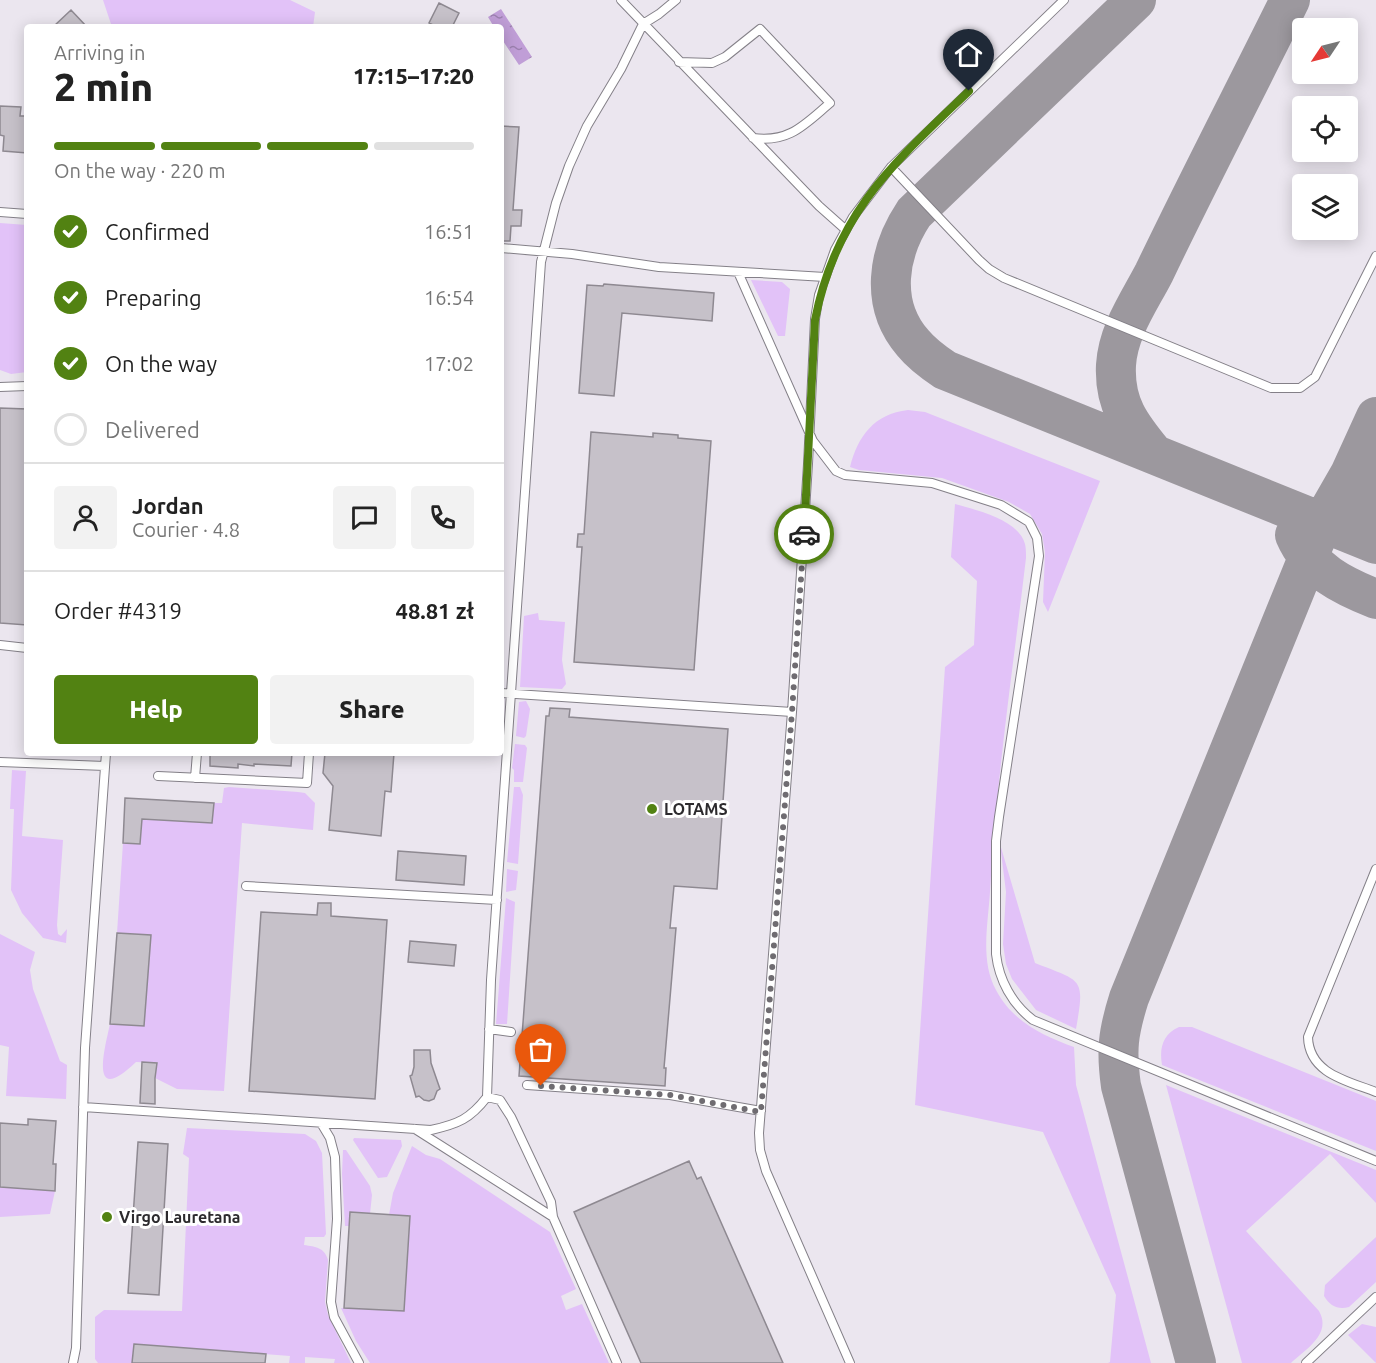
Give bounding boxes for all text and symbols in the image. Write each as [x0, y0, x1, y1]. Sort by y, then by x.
north arrow [1292, 18, 1358, 84]
map controls [1292, 18, 1358, 240]
pin [943, 29, 994, 91]
icon: home [952, 38, 985, 71]
text: Arriving in [54, 41, 145, 64]
text: 17:15–17:20 [353, 63, 474, 88]
text: 2 min [54, 65, 153, 108]
button: locate [1292, 96, 1358, 162]
text: On the way · 220 m [54, 159, 226, 182]
button: layers [1292, 174, 1358, 240]
icon: check [54, 215, 87, 248]
text: Confirmed [105, 219, 210, 244]
text: 16:51 [424, 220, 474, 243]
icon: check [54, 281, 87, 314]
text: Preparing [105, 285, 202, 310]
text: 16:54 [424, 286, 474, 309]
icon: check [54, 347, 87, 380]
text: On the way [105, 351, 217, 376]
text: 17:02 [424, 352, 474, 375]
text: Delivered [105, 417, 200, 442]
button: person [54, 486, 117, 549]
button: chat [333, 486, 396, 549]
button: phone [411, 486, 474, 549]
text: Jordan [132, 493, 204, 518]
courier [774, 504, 834, 564]
text: Courier · 4.8 [132, 518, 240, 541]
icon: car [788, 518, 821, 551]
text: Order #4319 [54, 598, 182, 623]
text: 48.81 zł [395, 598, 474, 623]
button: Help [54, 675, 258, 744]
button: Share [270, 675, 474, 744]
place label: LOTAMS [664, 800, 728, 818]
marker: LOTAMS [645, 802, 659, 816]
pin [515, 1024, 566, 1086]
icon: bag [524, 1033, 557, 1066]
place label: Virgo Lauretana [119, 1208, 241, 1226]
marker: Virgo Lauretana [100, 1210, 114, 1224]

